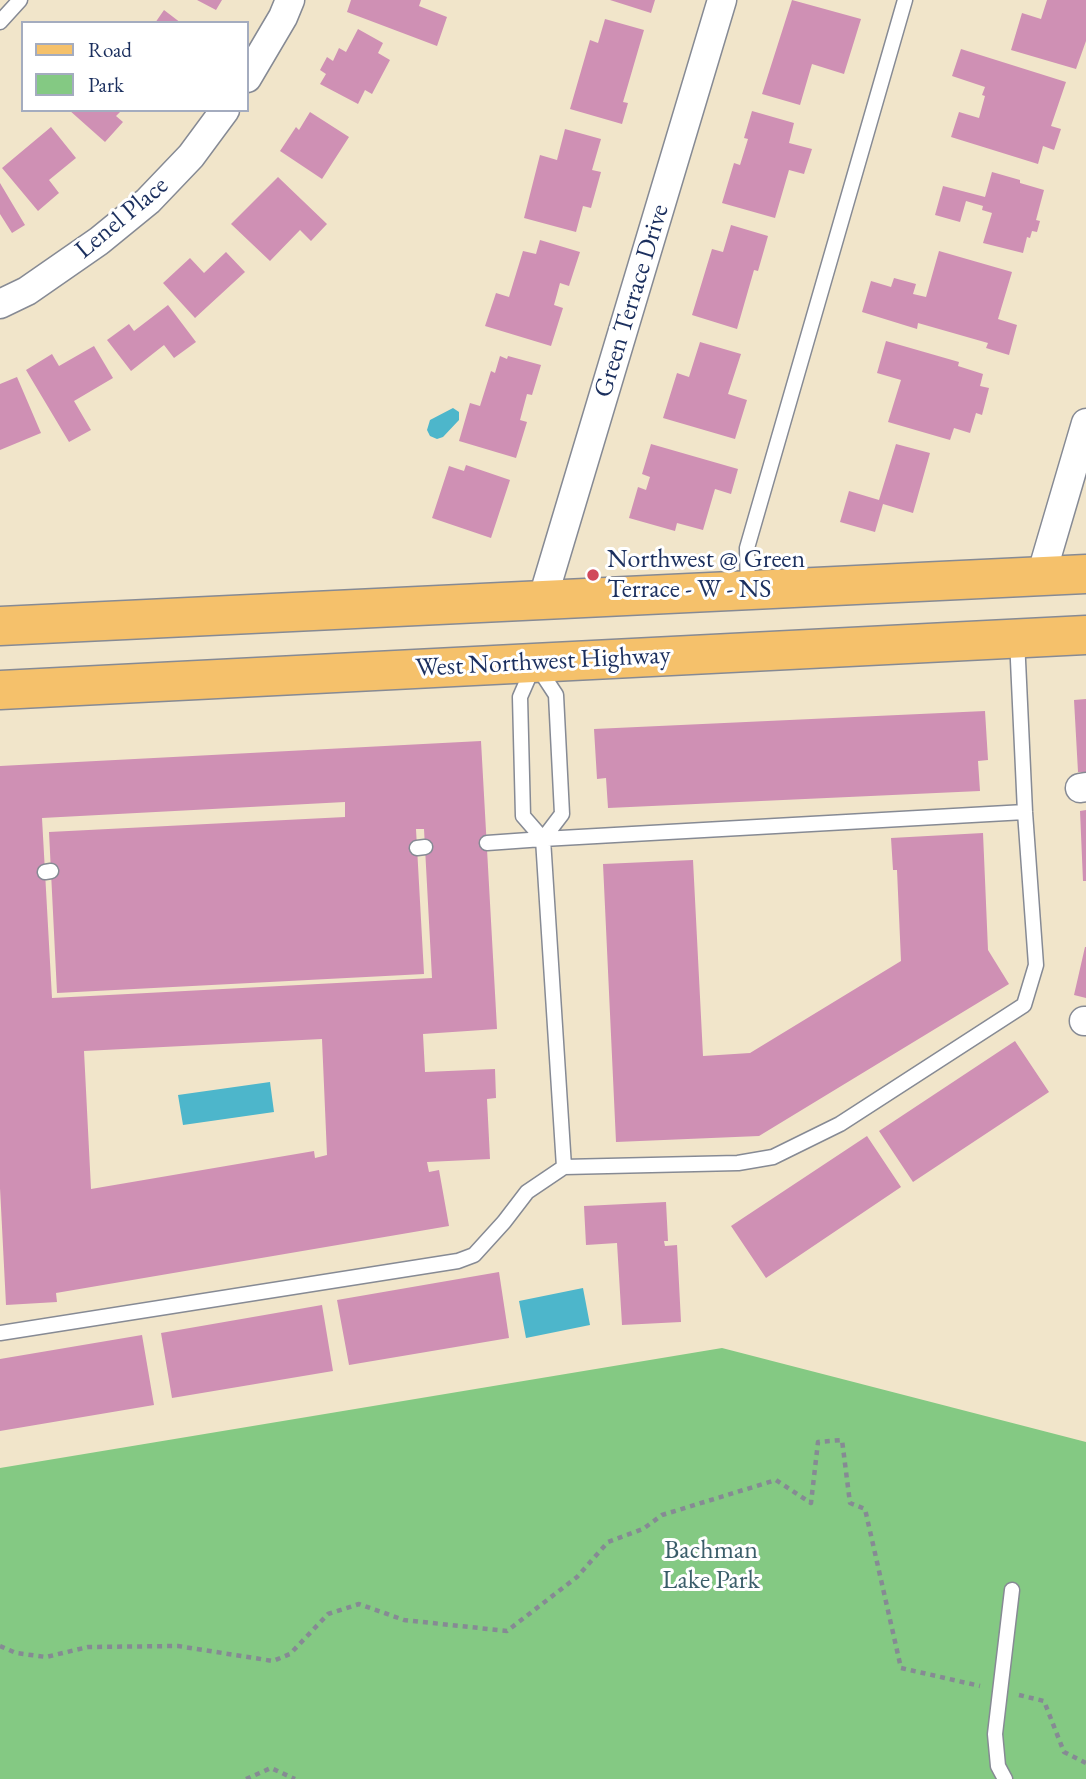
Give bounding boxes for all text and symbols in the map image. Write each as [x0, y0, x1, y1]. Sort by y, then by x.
legend [21, 21, 248, 112]
text: Road [88, 36, 132, 63]
text: Park [88, 71, 124, 98]
street label: Lenel Place [69, 170, 175, 266]
street label: Green Terrace Drive [588, 201, 676, 401]
place label: Northwest @ Green Terrace - W - NS [607, 544, 805, 606]
marker: Northwest @ Green Terrace - W - NS [585, 567, 601, 583]
street label: West Northwest Highway [415, 640, 671, 684]
park label: Bachman Lake Park [662, 1535, 760, 1596]

